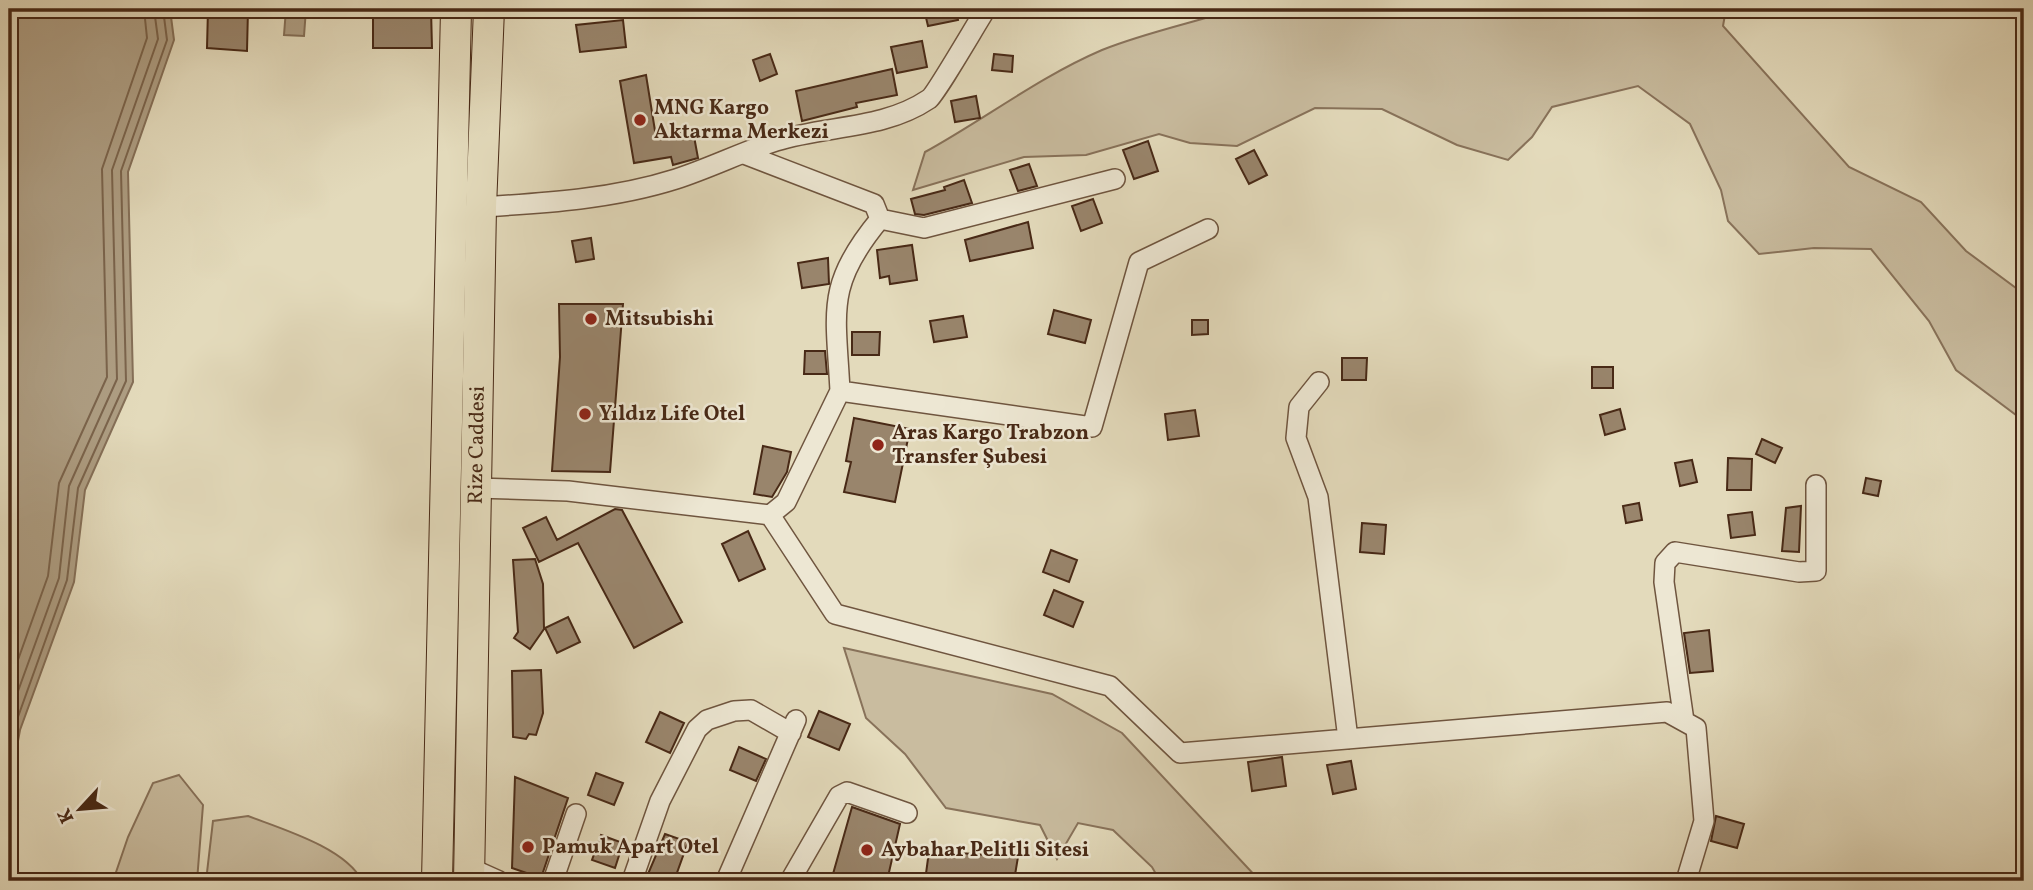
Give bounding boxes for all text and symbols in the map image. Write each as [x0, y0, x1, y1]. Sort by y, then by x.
place label: MNG Kargo Aktarma Merkezi [654, 94, 829, 147]
marker: MNG Kargo Aktarma Merkezi [632, 112, 648, 128]
place label: Mitsubishi [605, 305, 714, 334]
marker: Mitsubishi [583, 311, 599, 327]
street label: Rize Caddesi [461, 386, 492, 505]
place label: Yıldız Life Otel [599, 400, 745, 429]
marker: Yıldız Life Otel [577, 406, 593, 422]
place label: Aras Kargo Trabzon Transfer Şubesi [892, 419, 1089, 472]
marker: Aras Kargo Trabzon Transfer Şubesi [870, 437, 886, 453]
north arrow [46, 774, 116, 844]
text: K [52, 803, 81, 827]
place label: Pamuk Apart Otel [542, 833, 719, 862]
place label: Aybahar Pelitli Sitesi [881, 836, 1089, 865]
marker: Pamuk Apart Otel [520, 839, 536, 855]
marker: Aybahar Pelitli Sitesi [859, 842, 875, 858]

